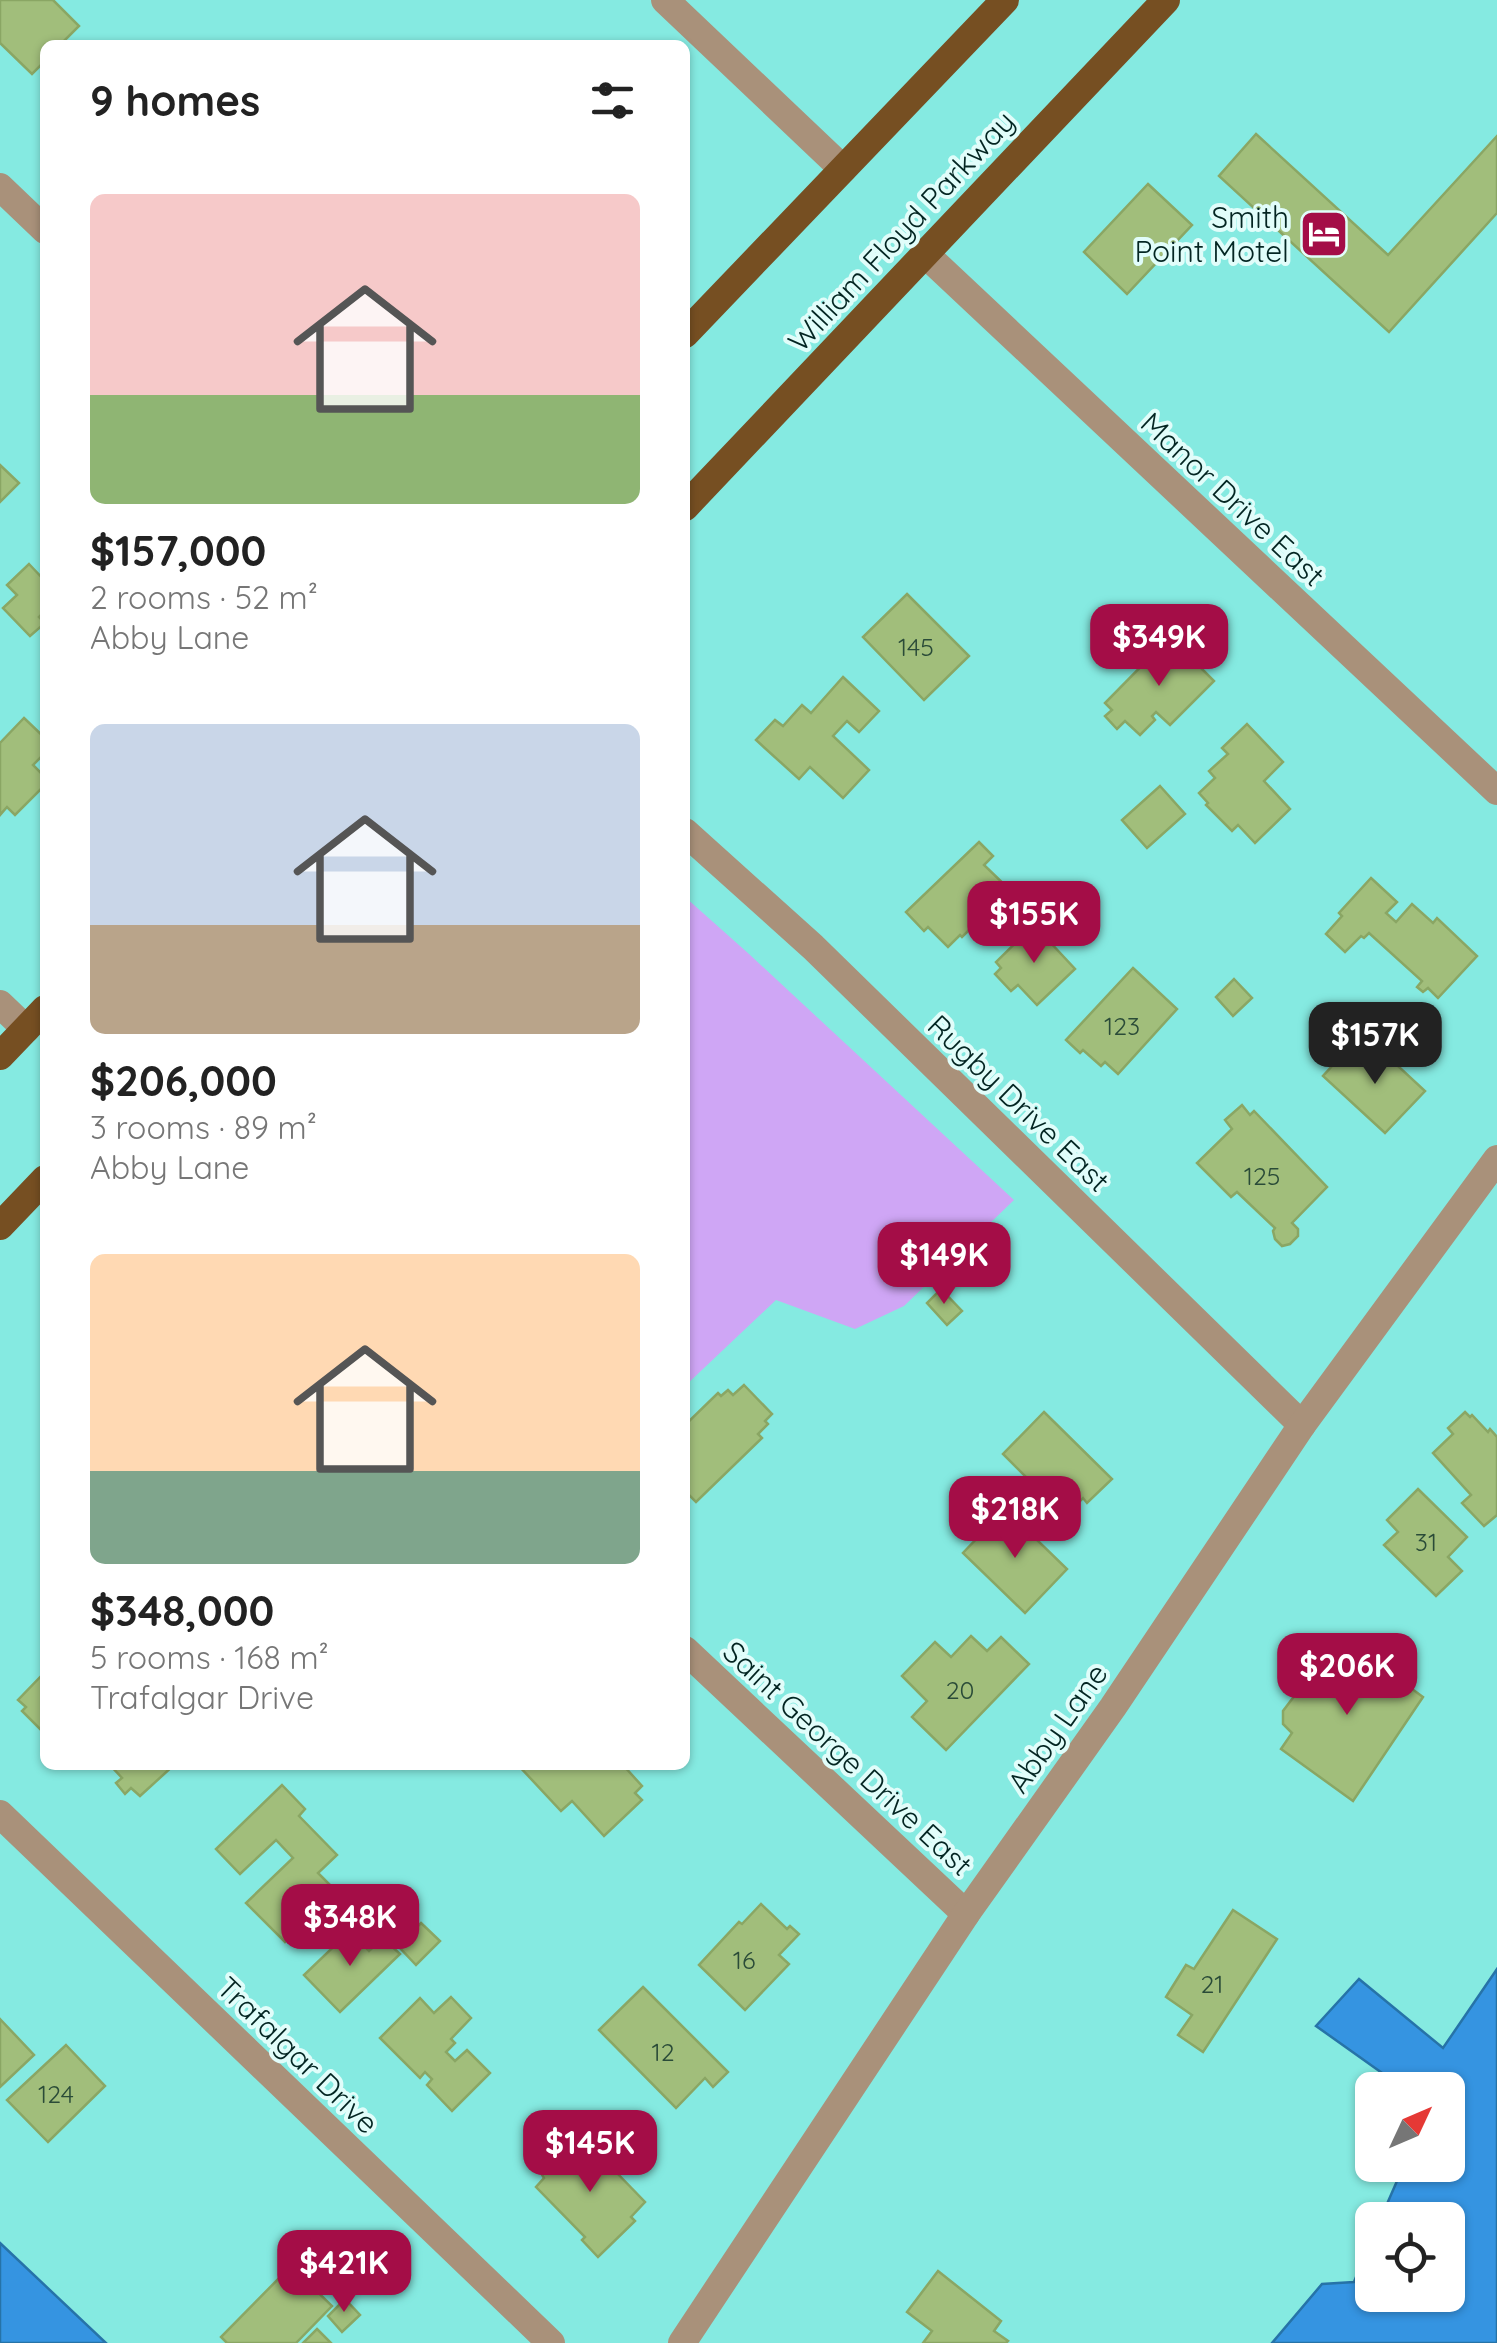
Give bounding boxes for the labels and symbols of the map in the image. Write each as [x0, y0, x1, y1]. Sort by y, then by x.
street label: William Floyd Parkway [779, 103, 1023, 359]
place label: Smith Point Motel [1134, 198, 1289, 270]
hotel icon: Smith Point Motel [1298, 208, 1350, 260]
street label: Manor Drive East [1133, 404, 1333, 594]
pin: $349K [1089, 604, 1229, 689]
house number: 145 [898, 631, 934, 662]
pin: $155K [964, 881, 1104, 966]
pin: $157K [1305, 1002, 1445, 1087]
street label: Rugby Drive East [920, 1006, 1118, 1200]
house number: 123 [1104, 1010, 1140, 1041]
house number: 125 [1244, 1160, 1280, 1191]
pin: $149K [874, 1222, 1014, 1307]
pin: $218K [945, 1476, 1085, 1561]
house number: 31 [1415, 1526, 1437, 1557]
street label: Saint George Drive East [715, 1632, 981, 1884]
pin: $206K [1277, 1633, 1417, 1718]
street label: Abby Lane [999, 1656, 1115, 1800]
house number: 20 [946, 1674, 974, 1705]
pin: $348K [280, 1884, 420, 1969]
house number: 16 [733, 1944, 755, 1975]
street label: Trafalgar Drive [209, 1968, 387, 2142]
house number: 21 [1200, 1968, 1224, 1999]
house number: 12 [651, 2036, 675, 2067]
north arrow [1355, 2072, 1465, 2182]
house number: 124 [38, 2078, 74, 2109]
pin: $145K [520, 2110, 660, 2195]
pin: $421K [274, 2230, 414, 2315]

